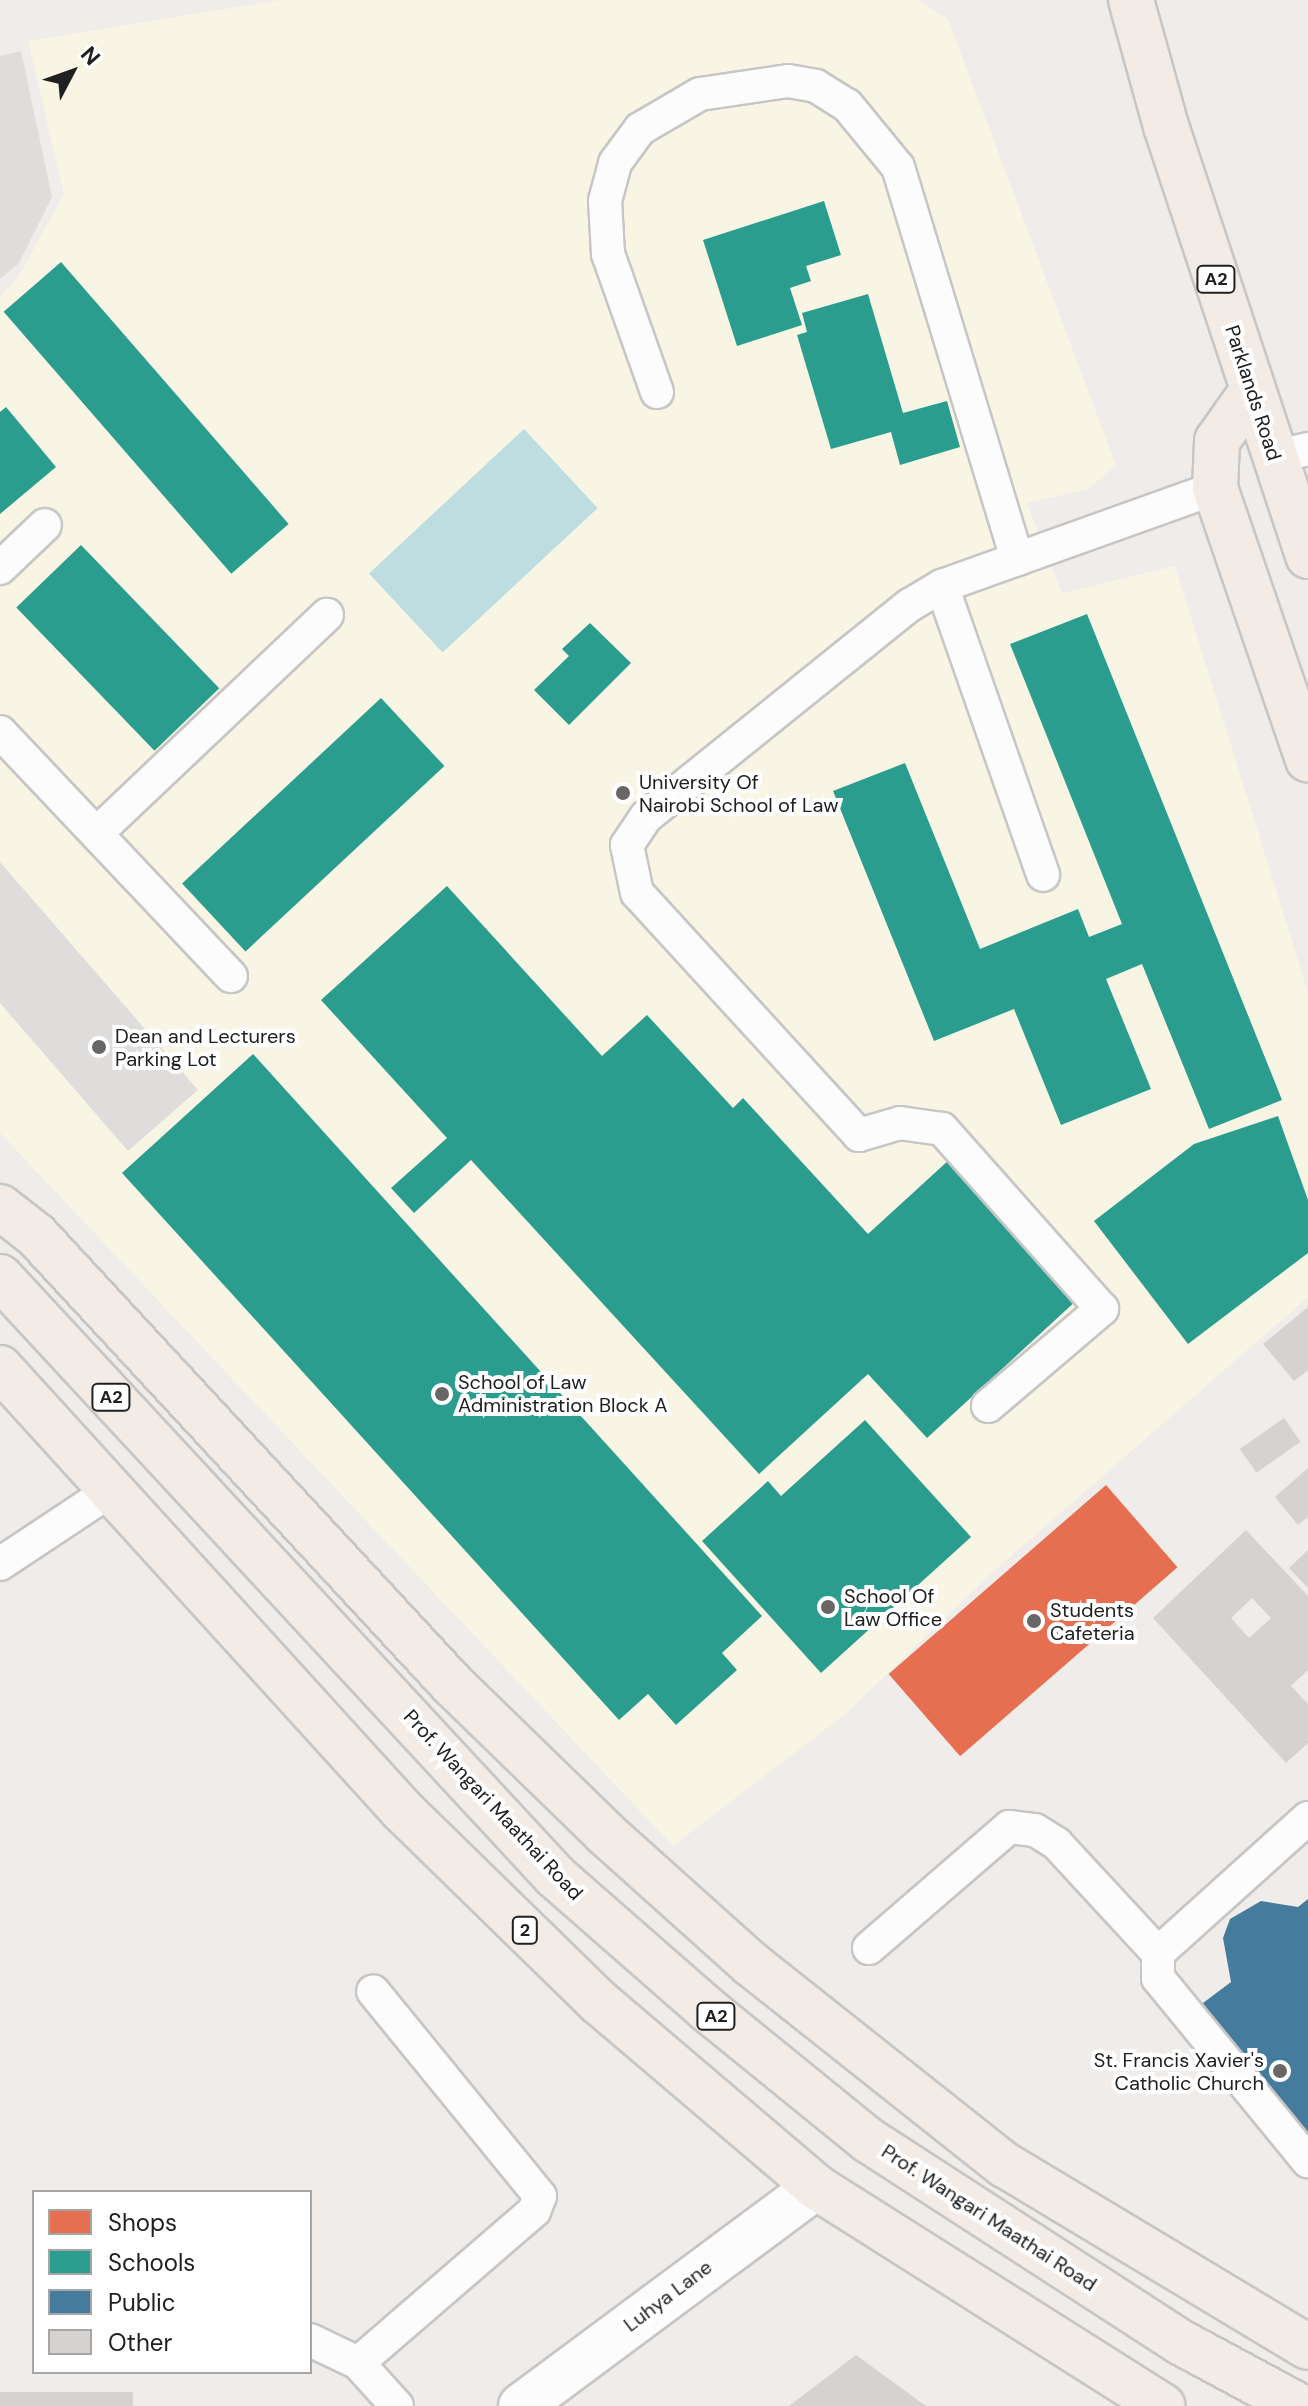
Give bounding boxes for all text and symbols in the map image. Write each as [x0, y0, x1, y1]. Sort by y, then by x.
north arrow [32, 32, 112, 112]
text: N [74, 40, 107, 71]
road number: A2 [1196, 265, 1236, 293]
street label: Parklands Road [1220, 322, 1286, 464]
place label: University Of Nairobi School of Law [639, 770, 839, 817]
marker: University Of Nairobi School of Law [614, 784, 632, 802]
place label: Dean and Lecturers Parking Lot [115, 1024, 296, 1071]
marker: Dean and Lecturers Parking Lot [90, 1038, 108, 1056]
place label: School of Law Administration Block A [458, 1370, 667, 1417]
road number: A2 [91, 1383, 131, 1411]
marker: School of Law Administration Block A [433, 1385, 451, 1403]
place label: School Of Law Office [844, 1584, 942, 1631]
marker: School Of Law Office [819, 1598, 837, 1616]
place label: Students Cafeteria [1050, 1598, 1135, 1645]
marker: Students Cafeteria [1025, 1612, 1043, 1630]
street label: Prof. Wangari Maathai Road [398, 1705, 588, 1905]
road number: 2 [511, 1916, 539, 1944]
road number: A2 [696, 2002, 736, 2030]
place label: St. Francis Xavier's Catholic Church [1094, 2048, 1264, 2095]
marker: St. Francis Xavier's Catholic Church [1271, 2062, 1289, 2080]
street label: Prof. Wangari Maathai Road [877, 2139, 1101, 2297]
legend [32, 2190, 312, 2374]
text: Shops [108, 2207, 177, 2238]
text: Schools [108, 2247, 195, 2278]
street label: Luhya Lane [619, 2255, 717, 2337]
text: Public [108, 2287, 176, 2318]
text: Other [108, 2327, 172, 2358]

